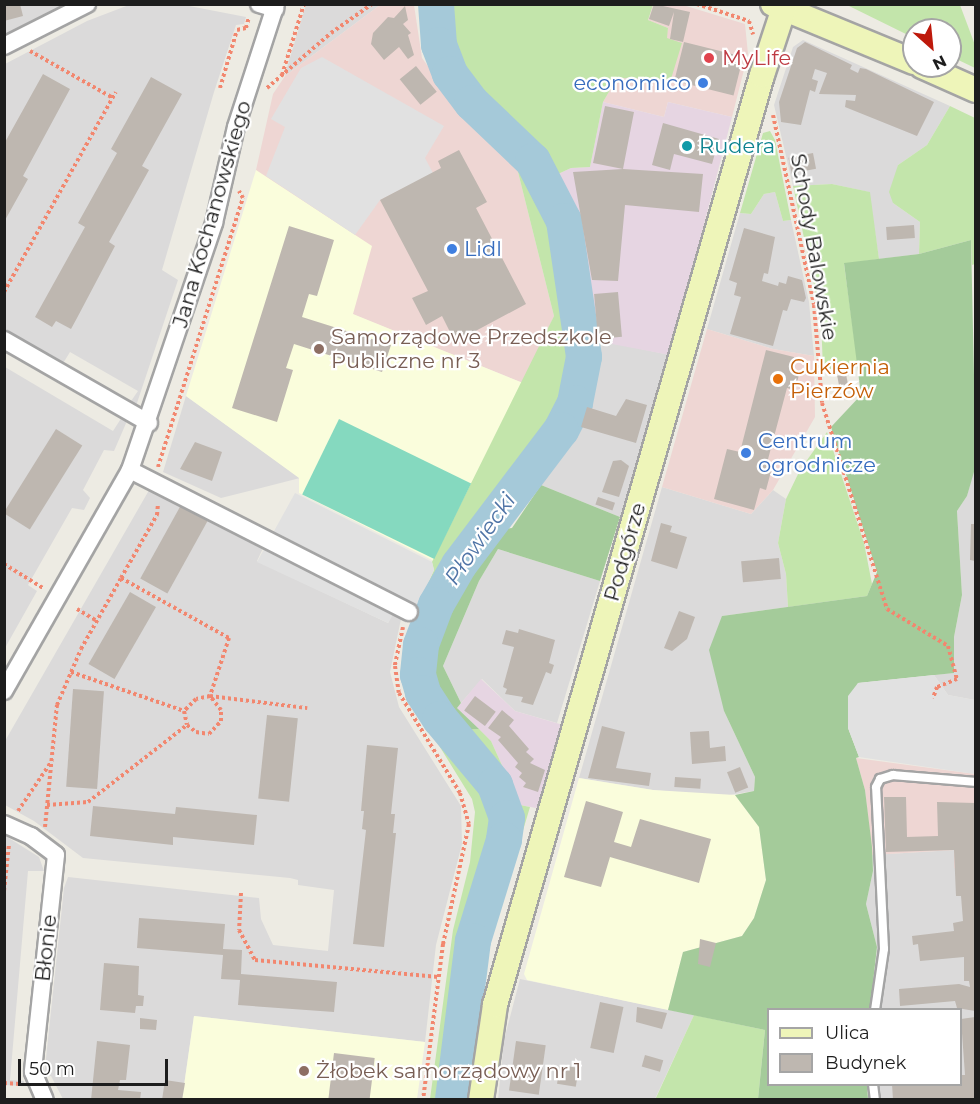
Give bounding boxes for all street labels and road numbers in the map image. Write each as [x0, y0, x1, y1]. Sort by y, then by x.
street label: Jana Kochanowskiego [168, 98, 256, 330]
street label: Schody Balowskie [785, 152, 843, 342]
street label: Podgórze [599, 500, 651, 604]
street label: Błonie [30, 913, 62, 983]

